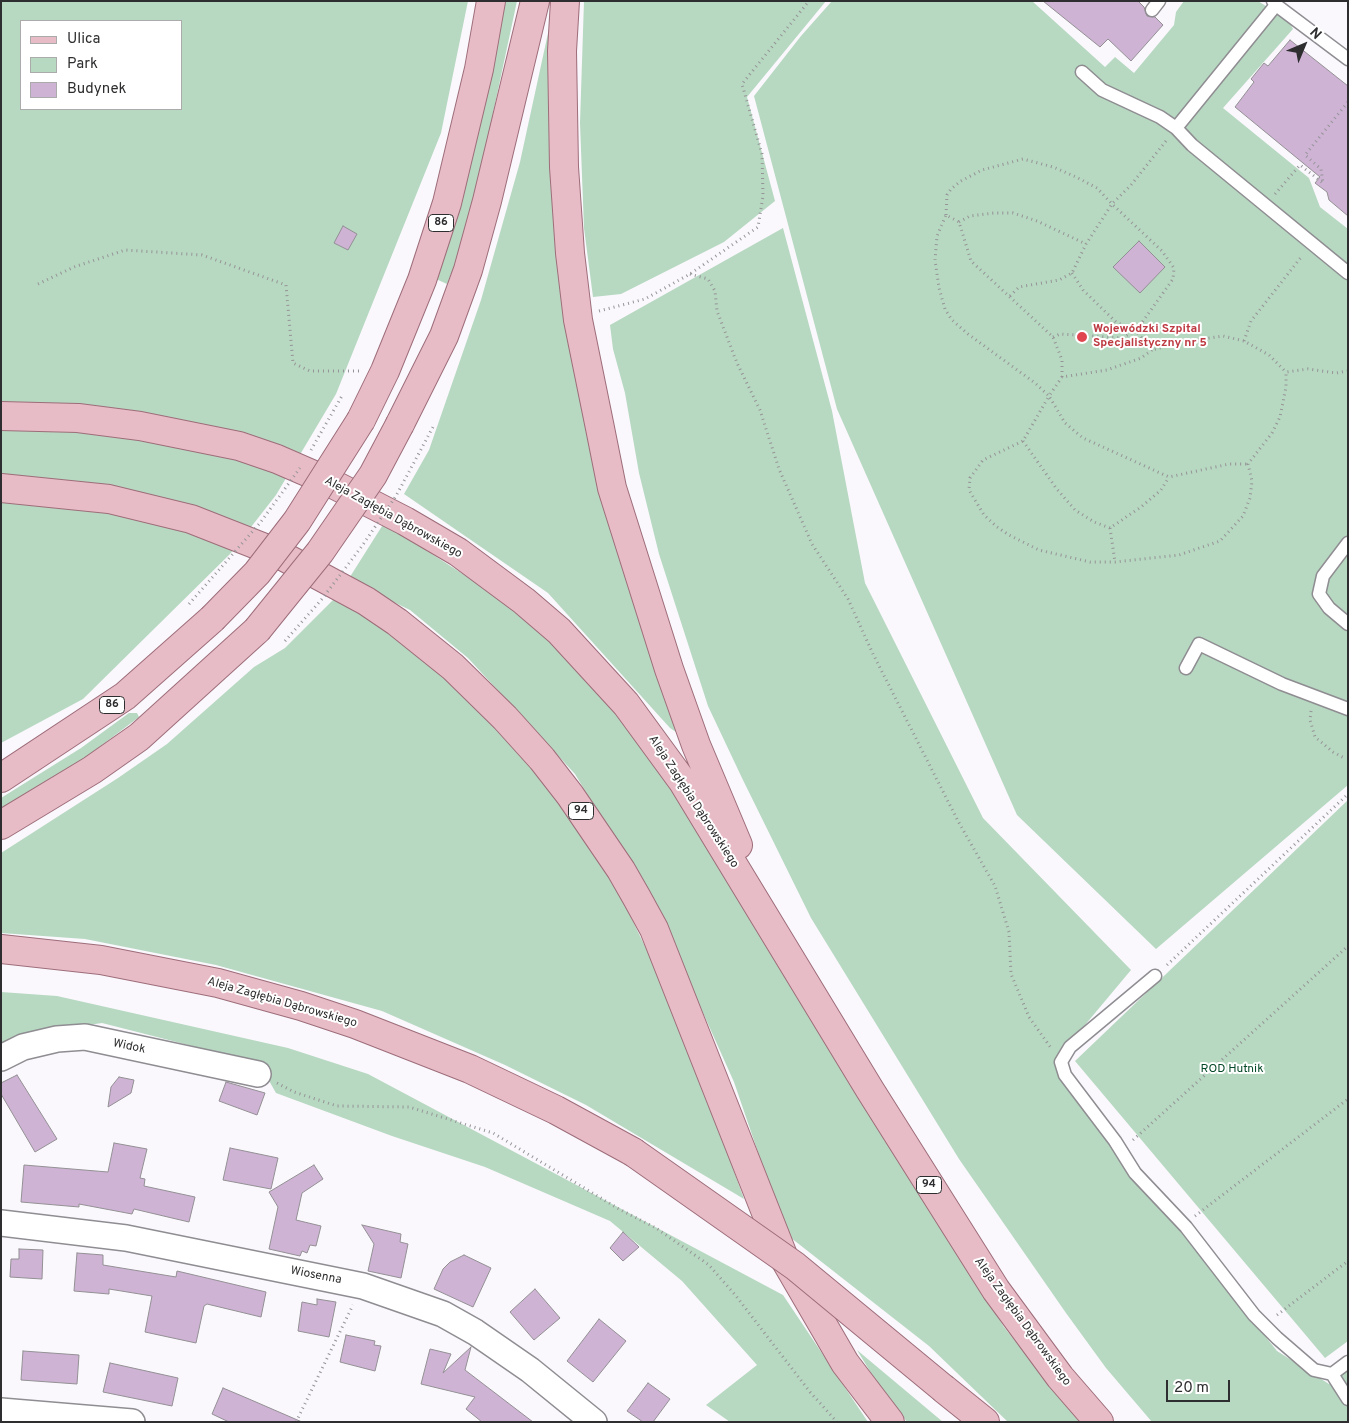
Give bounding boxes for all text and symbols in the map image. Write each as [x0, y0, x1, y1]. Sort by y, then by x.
legend [20, 20, 182, 110]
north arrow [1279, 20, 1329, 70]
text: N [1305, 24, 1325, 44]
text: Ulica [67, 30, 100, 49]
text: Park [67, 55, 98, 74]
text: Budynek [67, 80, 126, 99]
road number: 86 [428, 214, 454, 232]
place label: Wojewódzki Szpital Specjalistyczny nr 5 [1093, 323, 1207, 351]
marker: Wojewódzki Szpital Specjalistyczny nr 5 [1075, 330, 1089, 344]
street label: Aleja Zagłębia Dąbrowskiego [322, 474, 464, 562]
road number: 86 [100, 696, 124, 714]
street label: Aleja Zagłębia Dąbrowskiego [645, 733, 741, 871]
road number: 94 [568, 802, 594, 819]
street label: Aleja Zagłębia Dąbrowskiego [205, 975, 359, 1031]
street label: Widok [111, 1037, 147, 1057]
park label: ROD Hutnik [1200, 1063, 1264, 1077]
road number: 94 [916, 1176, 942, 1194]
street label: Aleja Zagłębia Dąbrowskiego [971, 1255, 1073, 1389]
street label: Wiosenna [289, 1264, 343, 1288]
scale bar [1169, 1370, 1233, 1402]
text: 20 m [1174, 1379, 1209, 1398]

